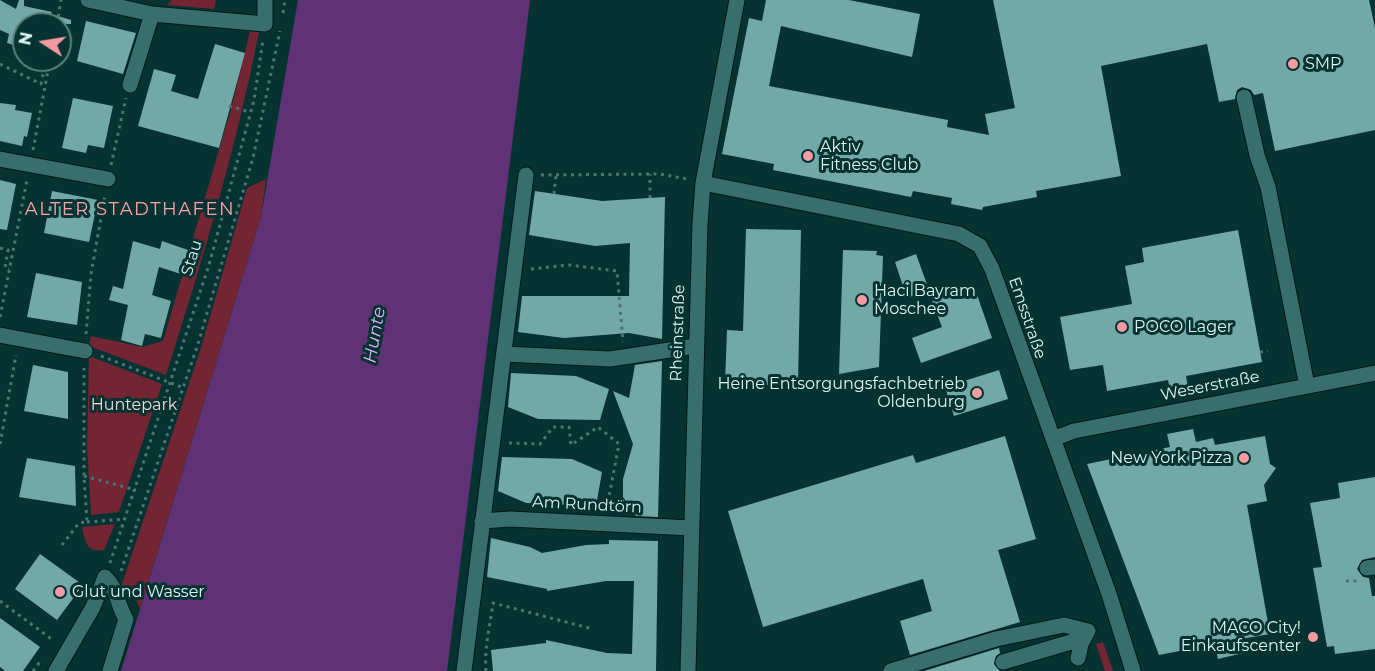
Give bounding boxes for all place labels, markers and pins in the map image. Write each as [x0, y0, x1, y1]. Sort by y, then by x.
place label: SMP [1305, 54, 1342, 74]
marker: SMP [1286, 57, 1300, 71]
place label: Aktiv Fitness Club [820, 137, 918, 175]
marker: Aktiv Fitness Club [801, 149, 815, 163]
place label: Haci Bayram Moschee [874, 281, 976, 319]
marker: Haci Bayram Moschee [855, 293, 869, 307]
place label: POCO Lager [1134, 317, 1233, 337]
marker: POCO Lager [1115, 320, 1129, 334]
place label: Heine Entsorgungsfachbetrieb Oldenburg [717, 374, 965, 412]
marker: Heine Entsorgungsfachbetrieb Oldenburg [970, 386, 984, 400]
place label: New York Pizza [1110, 448, 1232, 468]
marker: New York Pizza [1237, 451, 1251, 465]
place label: Glut und Wasser [72, 582, 205, 602]
marker: Glut und Wasser [53, 585, 67, 599]
place label: MACO City! Einkaufscenter [1181, 618, 1301, 656]
marker: MACO City! Einkaufscenter [1306, 630, 1320, 644]

